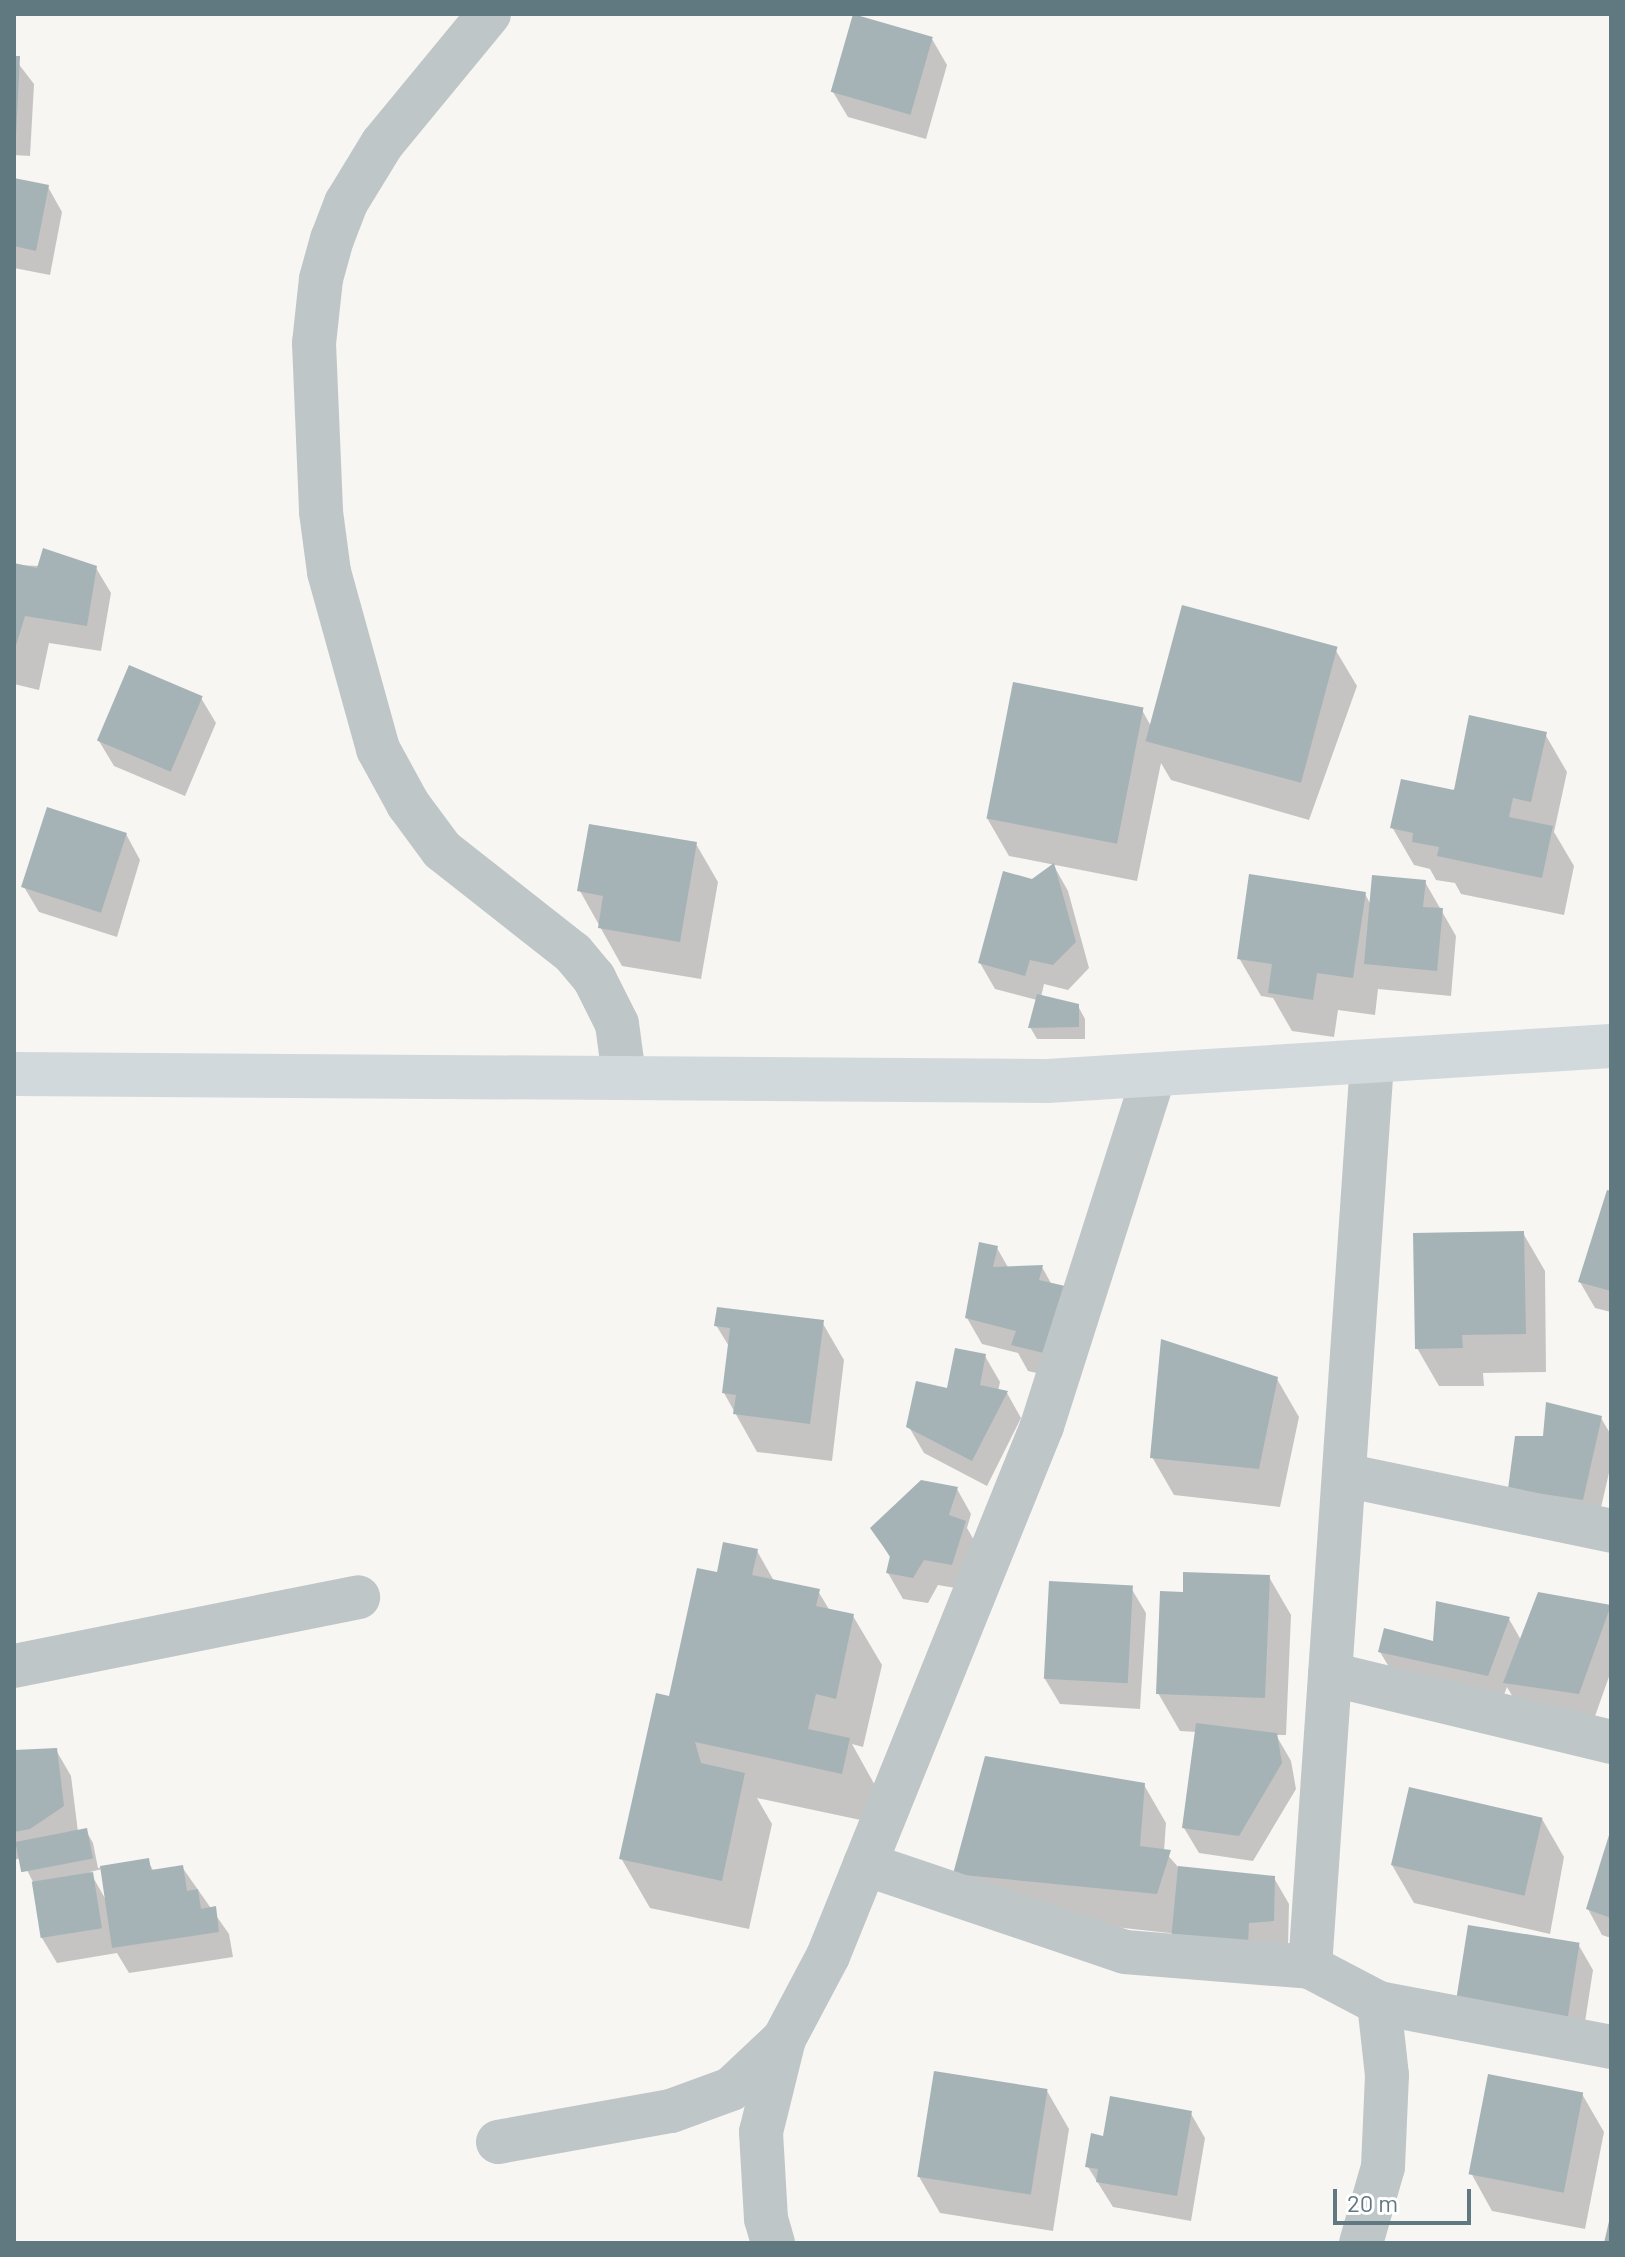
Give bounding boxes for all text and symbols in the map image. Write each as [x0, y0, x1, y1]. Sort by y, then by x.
scale bar [1337, 2173, 1475, 2223]
text: 20 m [1347, 2188, 1398, 2217]

